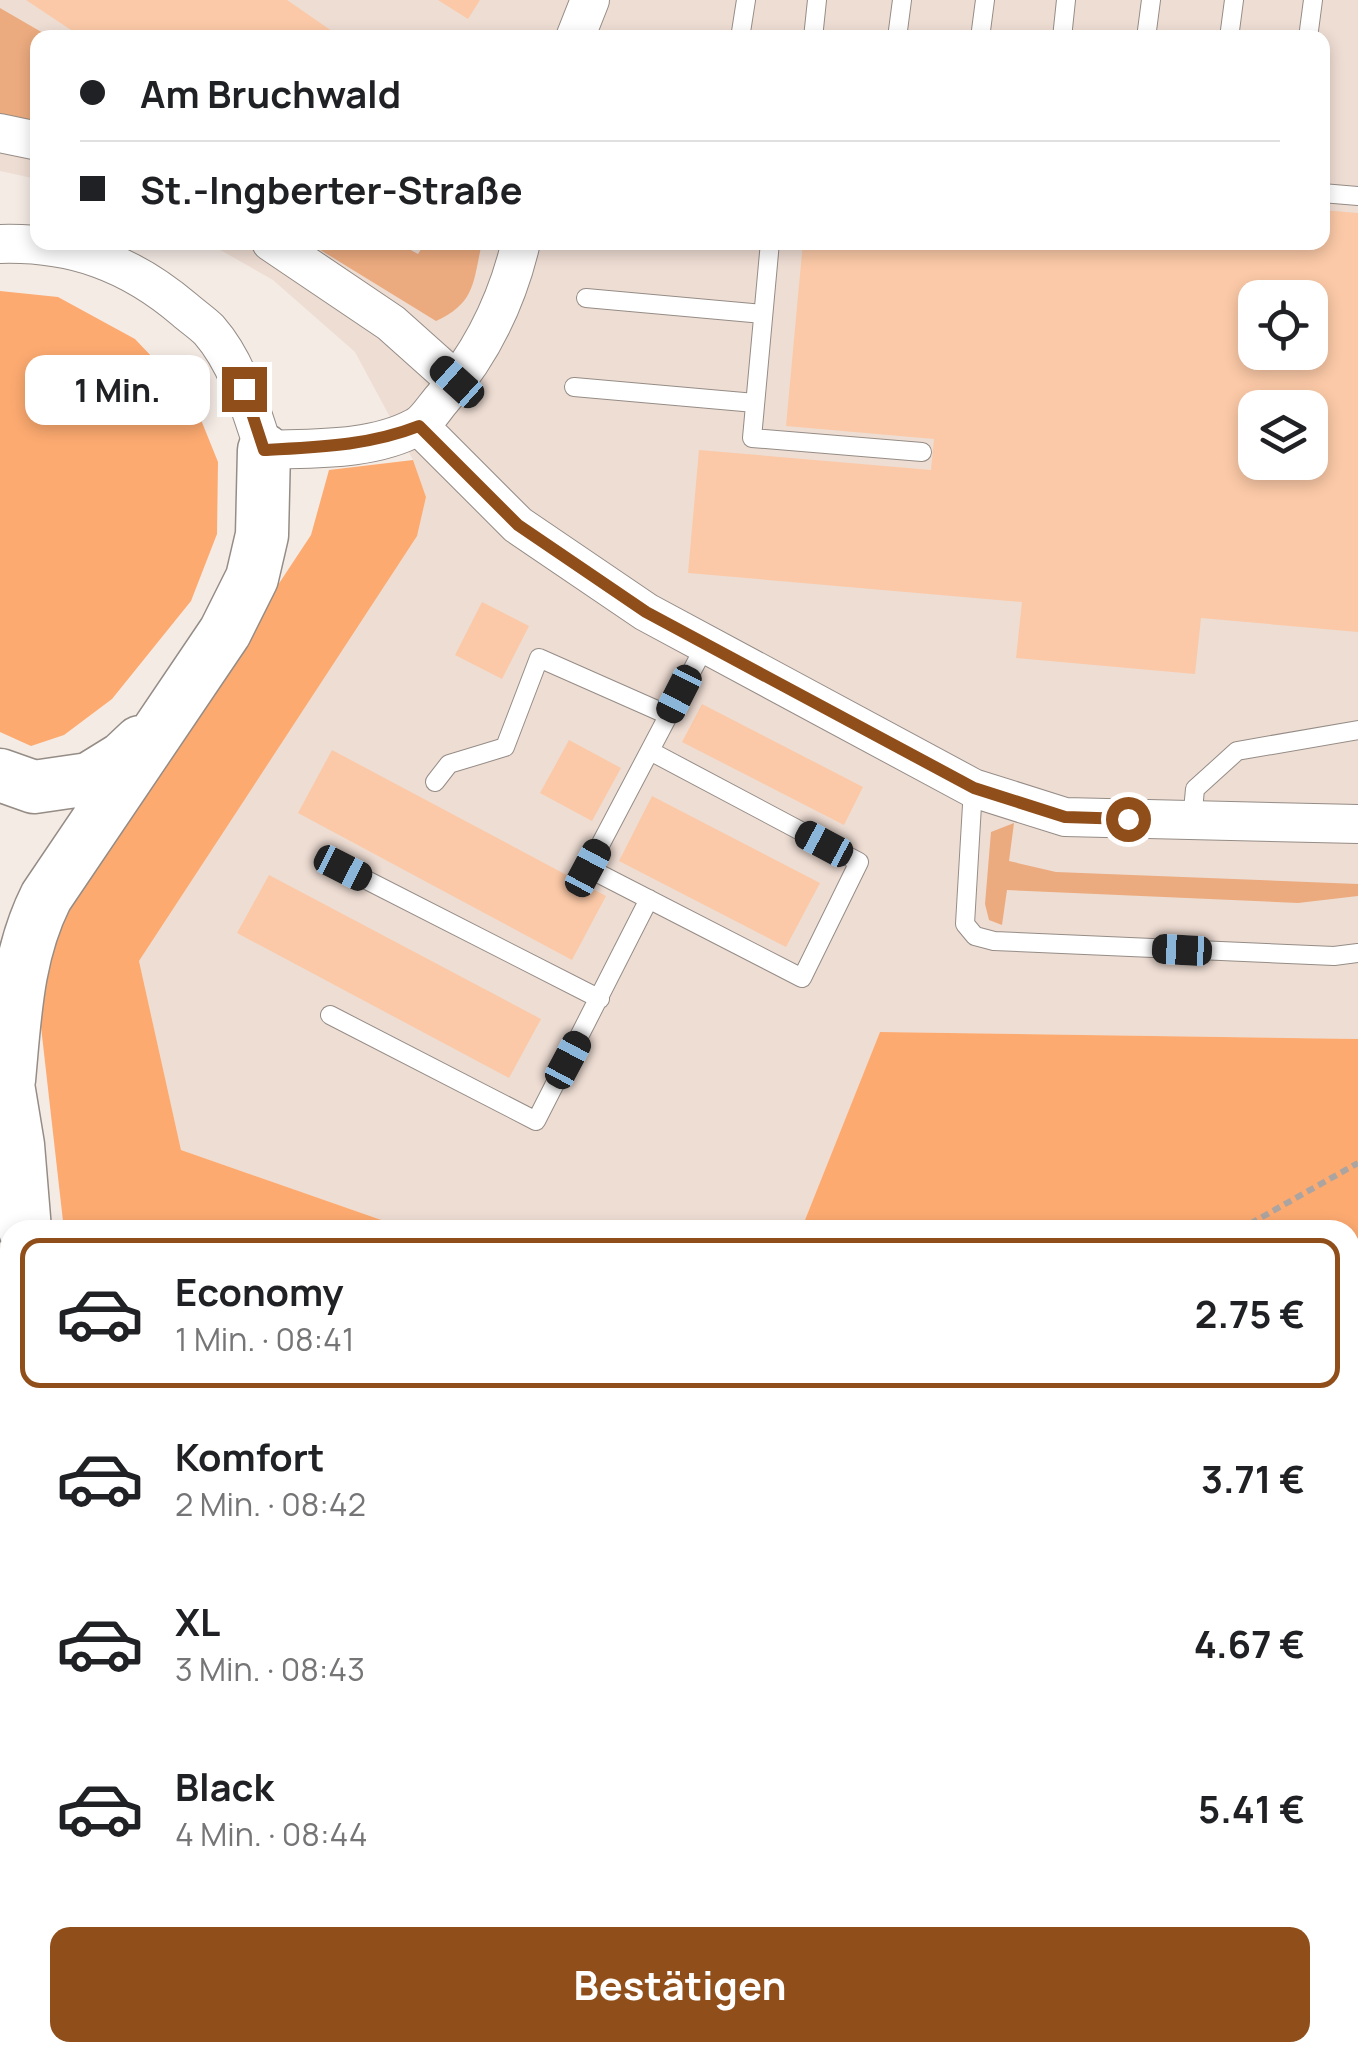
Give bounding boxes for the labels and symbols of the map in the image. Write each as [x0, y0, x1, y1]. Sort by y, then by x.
car [425, 351, 489, 413]
callout: 1 Min. [24, 354, 209, 424]
route end [222, 367, 267, 412]
car [652, 660, 706, 728]
route start [1106, 797, 1151, 842]
car [790, 817, 858, 871]
car [561, 834, 615, 902]
car [309, 841, 377, 895]
car [1151, 933, 1213, 967]
car [541, 1026, 595, 1094]

